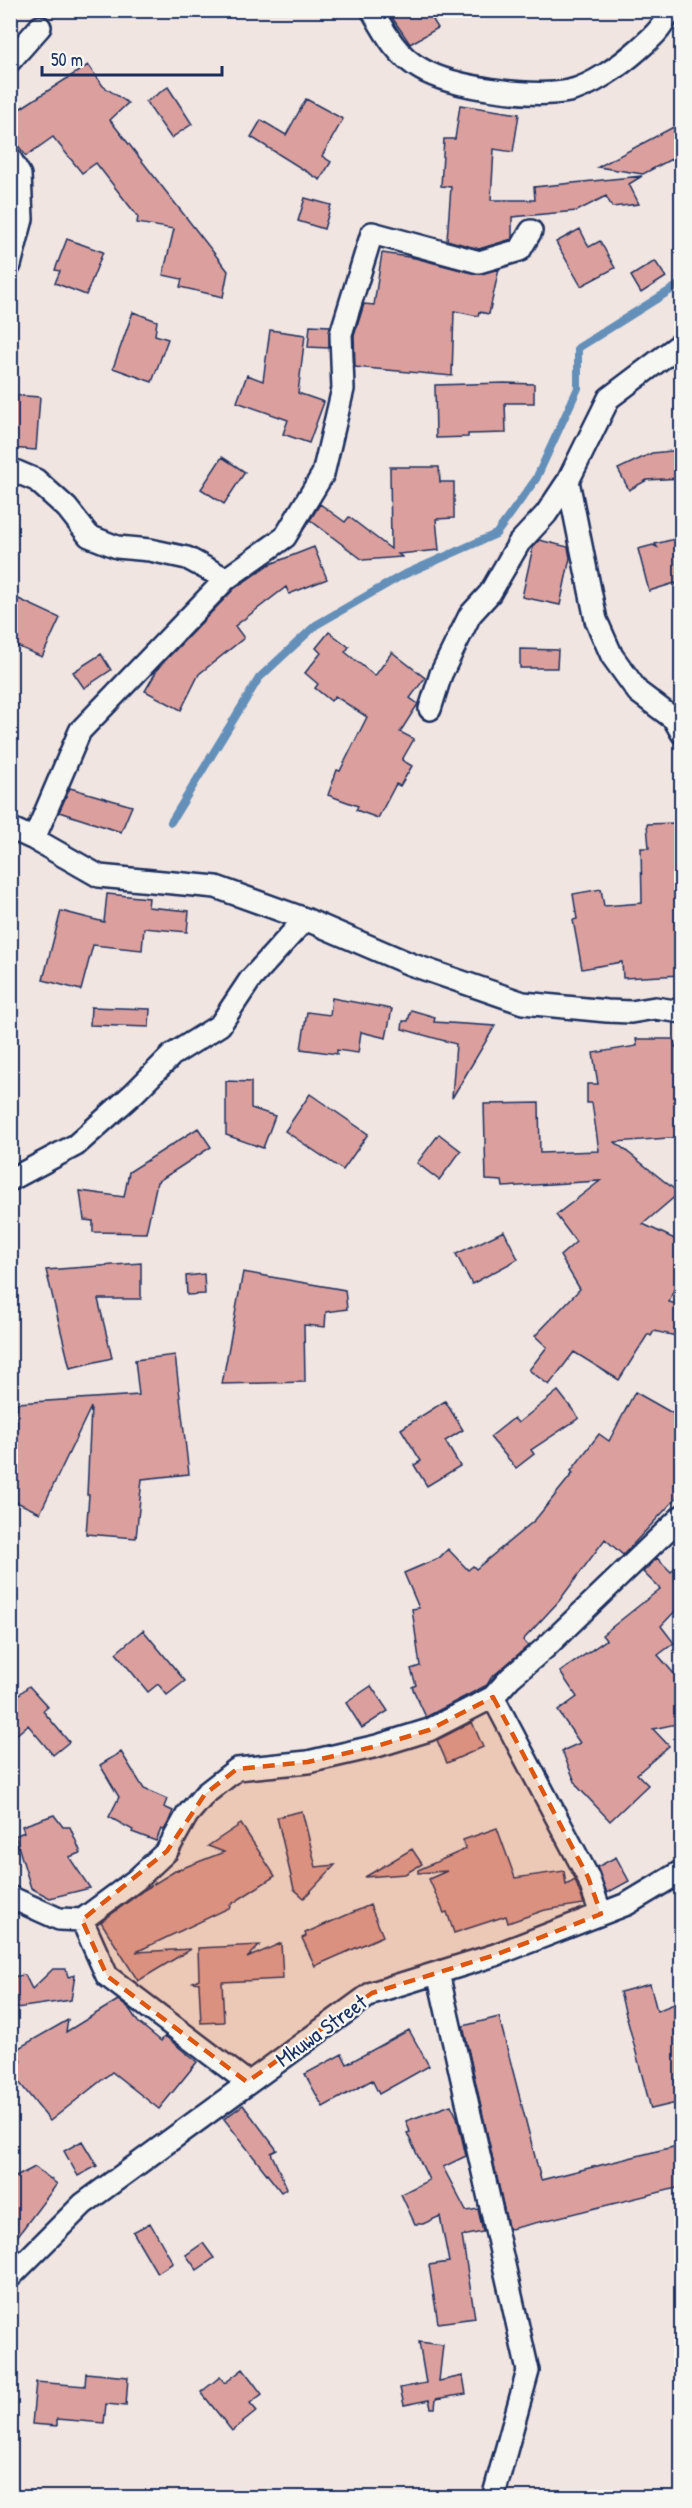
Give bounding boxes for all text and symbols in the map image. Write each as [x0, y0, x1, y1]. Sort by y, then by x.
scale bar [42, 39, 222, 77]
text: 50 m [51, 47, 83, 72]
street label: Mkuwa Street [269, 1986, 373, 2073]

